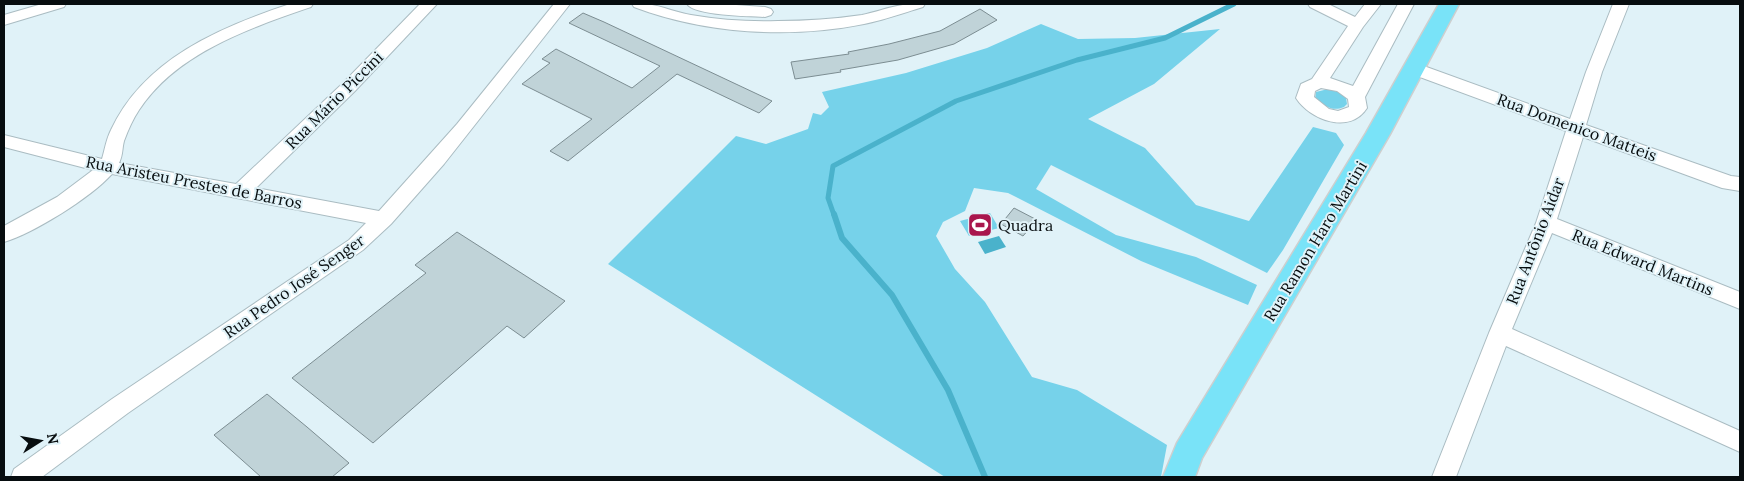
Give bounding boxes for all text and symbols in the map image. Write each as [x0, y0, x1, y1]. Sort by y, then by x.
street label: Rua Mário Piccini [281, 47, 387, 153]
street label: Rua Domenico Matteis [1494, 89, 1660, 165]
street label: Rua Aristeu Prestes de Barros [84, 151, 304, 213]
street label: Rua Ramon Haro Martini [1259, 157, 1371, 325]
street label: Rua Antônio Aidar [1502, 175, 1568, 307]
sports icon: Quadra [967, 212, 993, 238]
place label: Quadra [998, 215, 1053, 235]
street label: Rua Edward Martins [1569, 224, 1717, 300]
street label: Rua Pedro José Senger [220, 230, 368, 342]
north arrow [15, 416, 65, 466]
text: N [43, 431, 63, 446]

